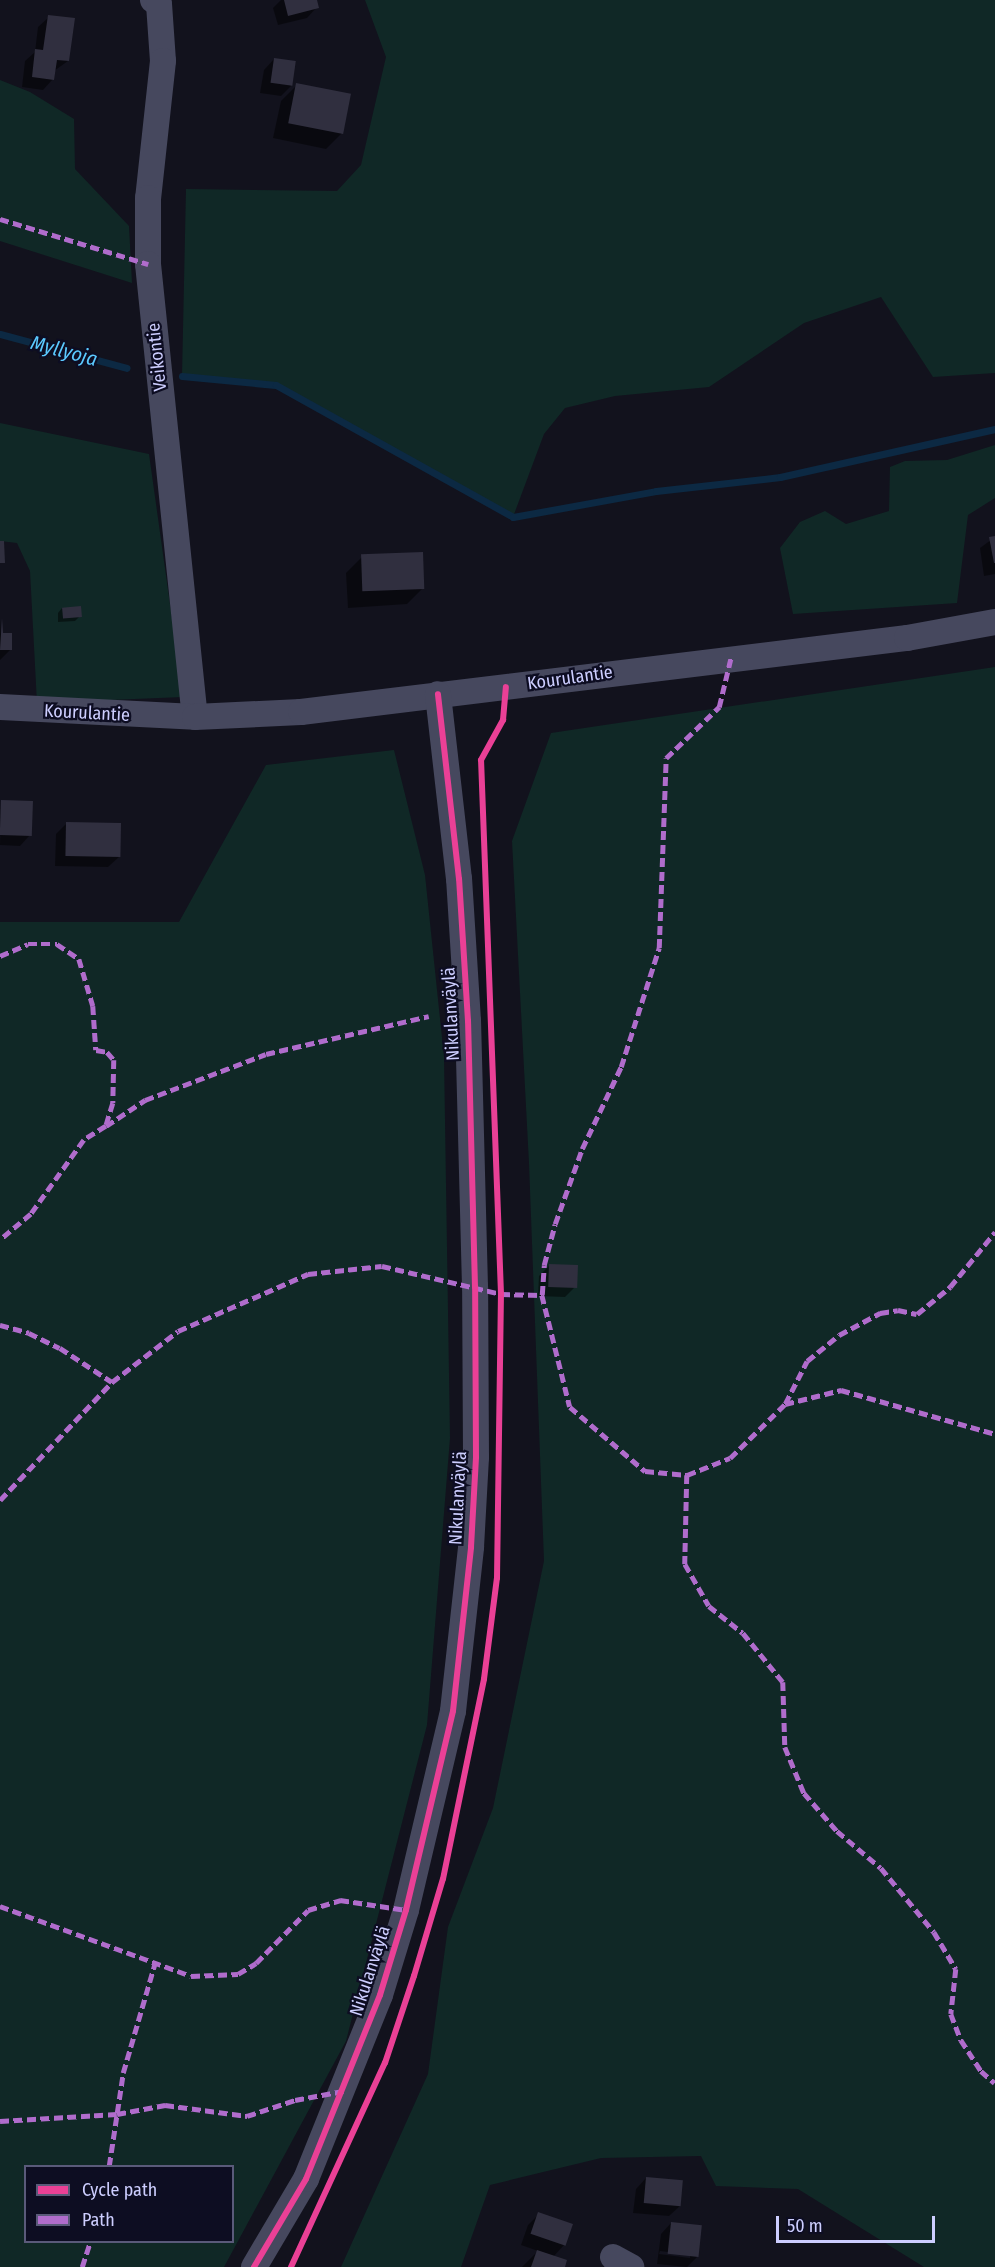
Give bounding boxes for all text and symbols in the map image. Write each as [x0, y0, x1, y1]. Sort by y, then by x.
street label: Veikontie [143, 322, 171, 392]
water label: Myllyoja [28, 331, 100, 371]
street label: Kourulantie [526, 661, 614, 695]
street label: Kourulantie [43, 700, 131, 726]
street label: Nikulanväylä [438, 967, 464, 1061]
street label: Nikulanväylä [445, 1451, 471, 1545]
street label: Nikulanväylä [345, 1923, 395, 2019]
legend [24, 2165, 234, 2243]
text: Cycle path [82, 2179, 157, 2201]
scale bar [779, 2204, 938, 2242]
text: Path [82, 2209, 115, 2231]
text: 50 m [787, 2215, 823, 2237]

